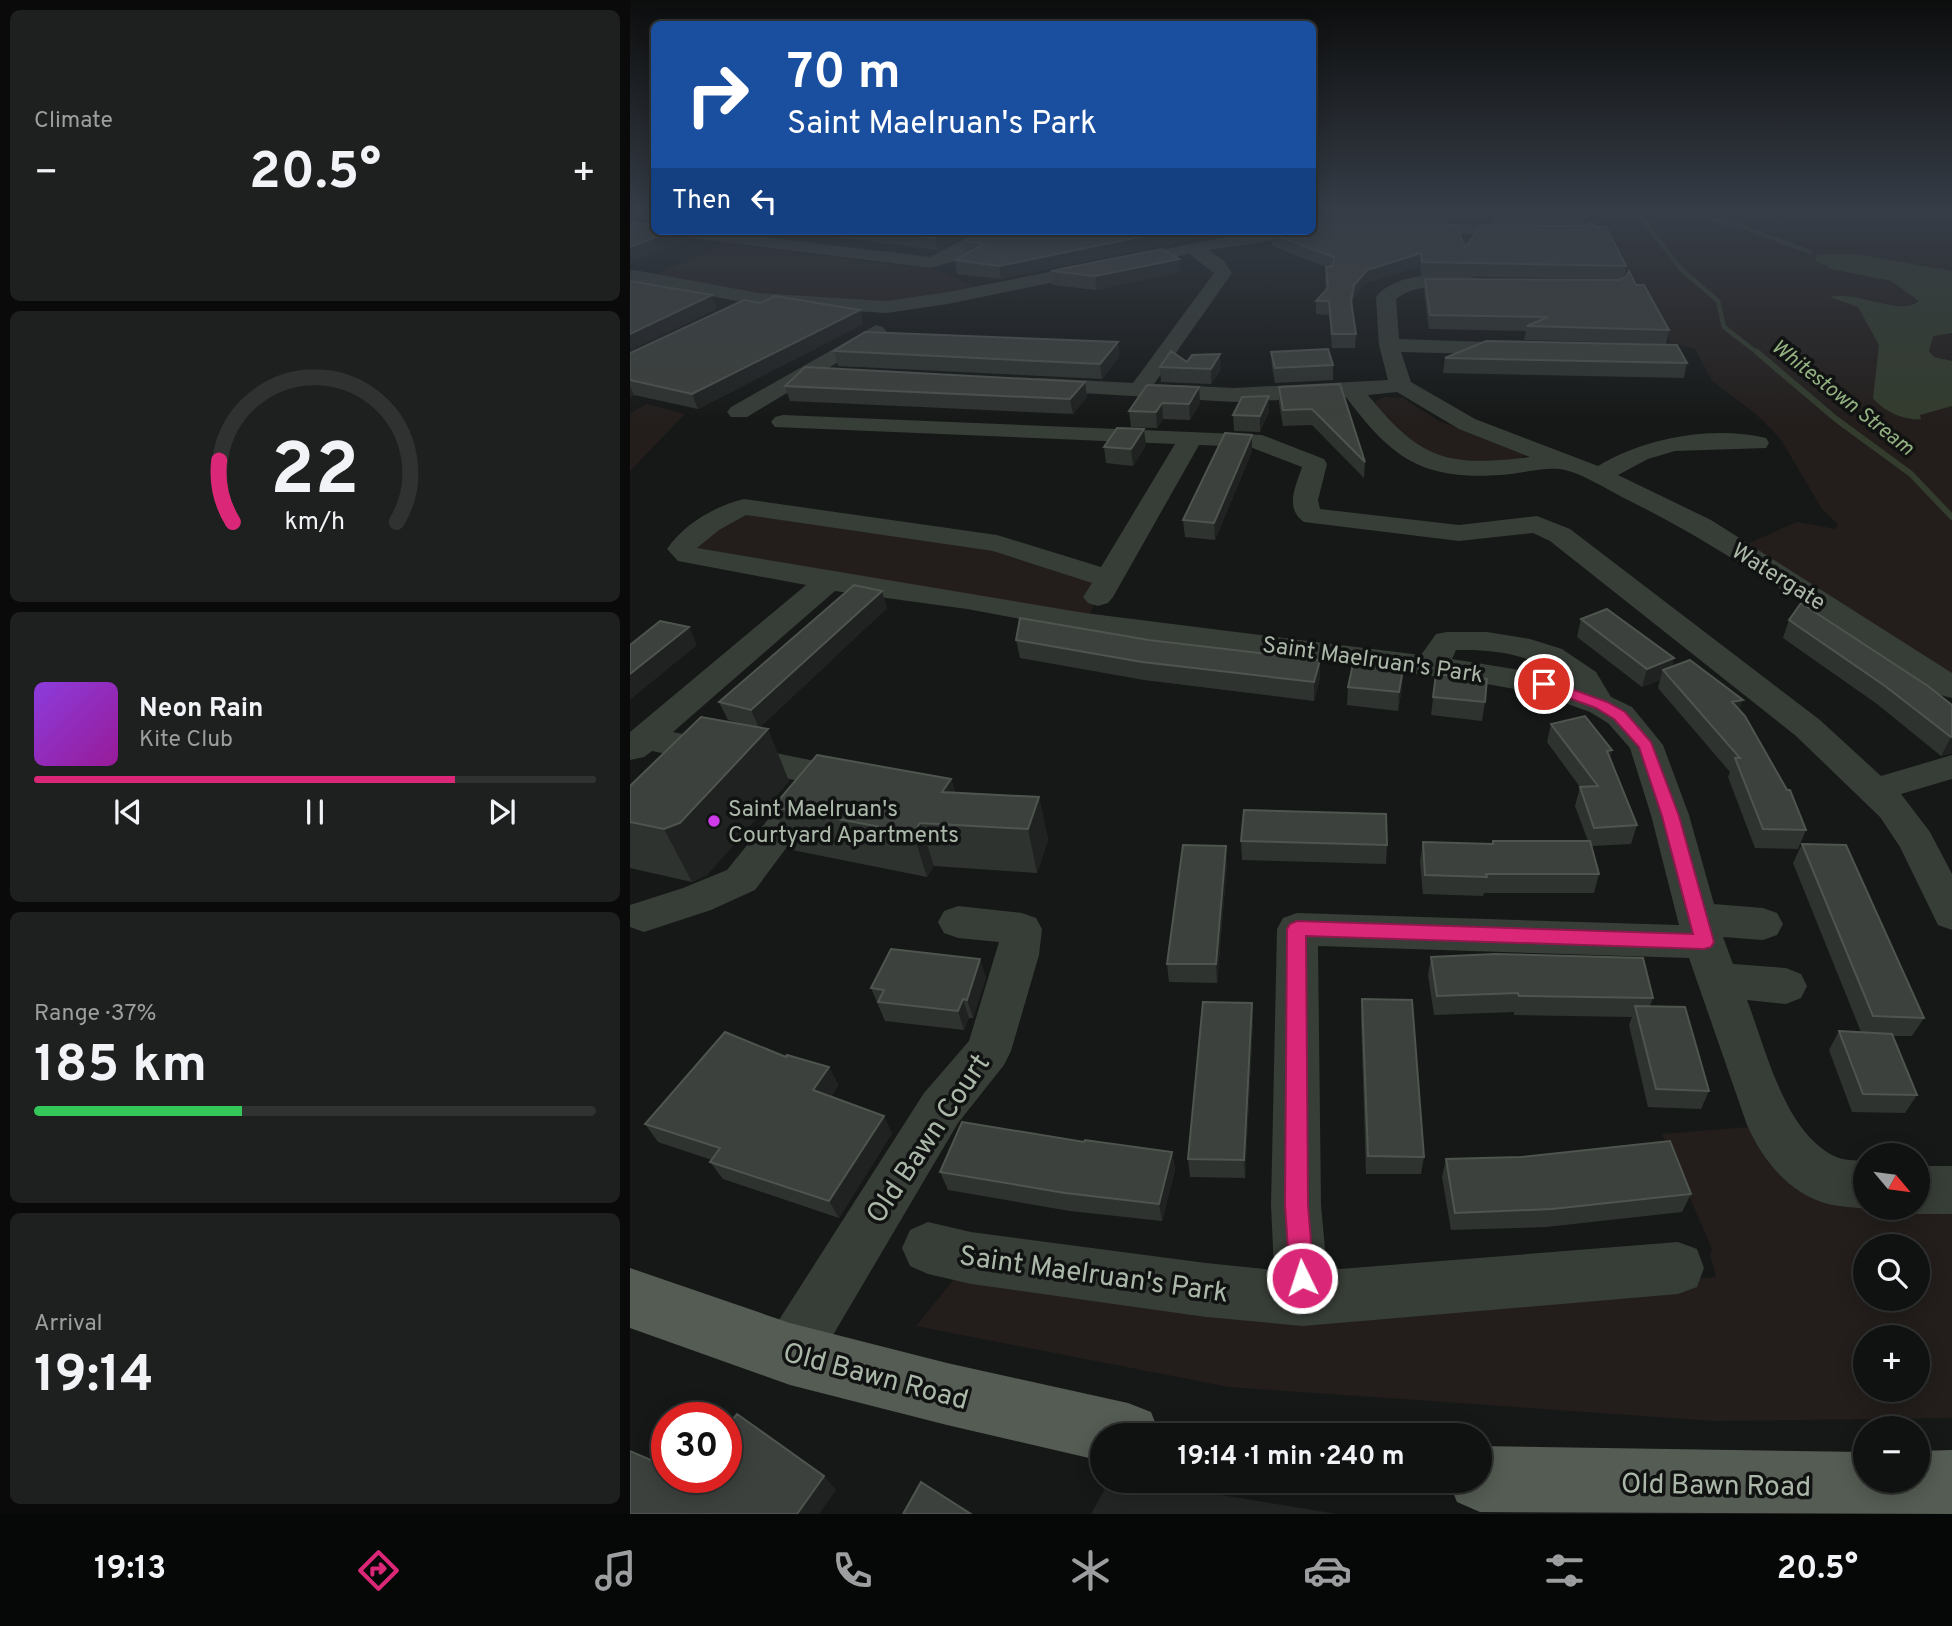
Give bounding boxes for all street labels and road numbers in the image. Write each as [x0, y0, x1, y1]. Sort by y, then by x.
street label: Watergate [1725, 538, 1830, 618]
street label: Saint Maelruan's Park [1260, 632, 1485, 691]
street label: Old Bawn Court [859, 1048, 1000, 1232]
street label: Saint Maelruan's Park [957, 1239, 1230, 1313]
street label: Old Bawn Road [779, 1336, 972, 1420]
street label: Old Bawn Road [1620, 1467, 1811, 1507]

